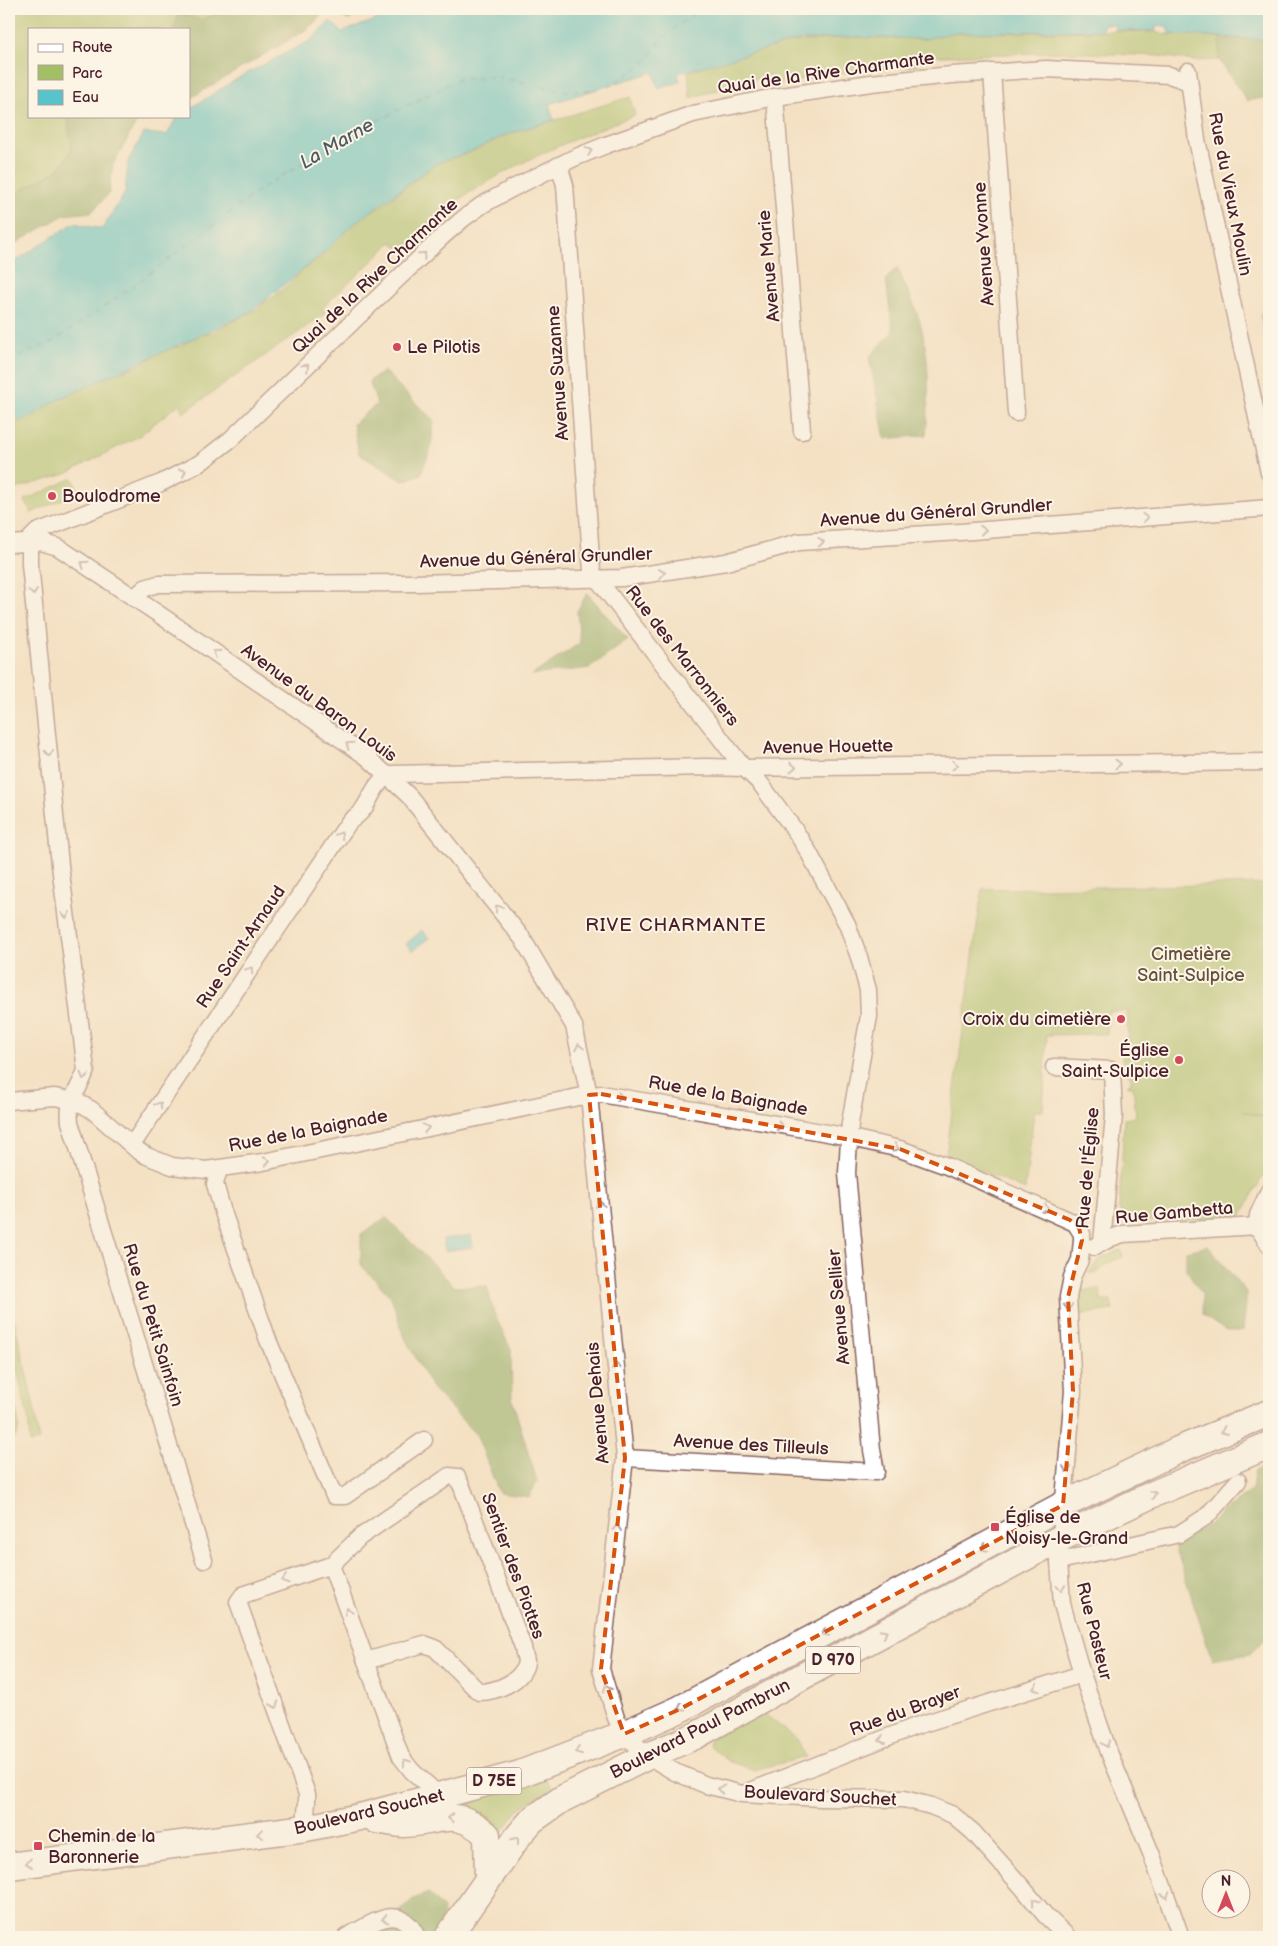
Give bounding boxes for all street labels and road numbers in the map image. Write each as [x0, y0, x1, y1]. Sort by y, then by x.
street label: Quai de la Rive Charmante [716, 47, 936, 99]
street label: Rue du Vieux Moulin [1204, 110, 1256, 278]
street label: Avenue Yvonne [969, 181, 999, 307]
street label: Quai de la Rive Charmante [288, 194, 462, 358]
street label: Avenue Marie [754, 209, 784, 323]
street label: Avenue Suzanne [543, 304, 573, 441]
street label: Avenue du Général Grundler [819, 494, 1053, 532]
street label: Avenue du Général Grundler [419, 543, 653, 573]
street label: Rue des Marronniers [621, 582, 743, 730]
street label: Avenue du Baron Louis [237, 639, 401, 767]
street label: Avenue Houette [763, 735, 894, 759]
street label: Rue Saint-Arnaud [192, 882, 290, 1012]
street label: Rue de la Baignade [647, 1072, 810, 1120]
street label: Rue de la Baignade [227, 1105, 390, 1157]
street label: Rue de l'Église [1070, 1106, 1104, 1230]
street label: Rue Gambetta [1114, 1197, 1234, 1229]
street label: Rue du Petit Sainfoin [118, 1241, 188, 1409]
street label: Avenue Sellier [823, 1248, 855, 1366]
street label: Avenue Dehais [582, 1341, 614, 1465]
street label: Avenue des Tilleuls [673, 1430, 829, 1460]
street label: Sentier des Piottes [477, 1490, 549, 1642]
street label: Rue Pasteur [1072, 1580, 1116, 1683]
road number: D 970 [806, 1646, 860, 1674]
street label: Boulevard Paul Pambrun [607, 1674, 793, 1784]
street label: Rue du Brayer [847, 1681, 964, 1741]
road number: D 75E [466, 1768, 522, 1794]
street label: Boulevard Souchet [743, 1782, 897, 1811]
street label: Boulevard Souchet [292, 1784, 446, 1839]

